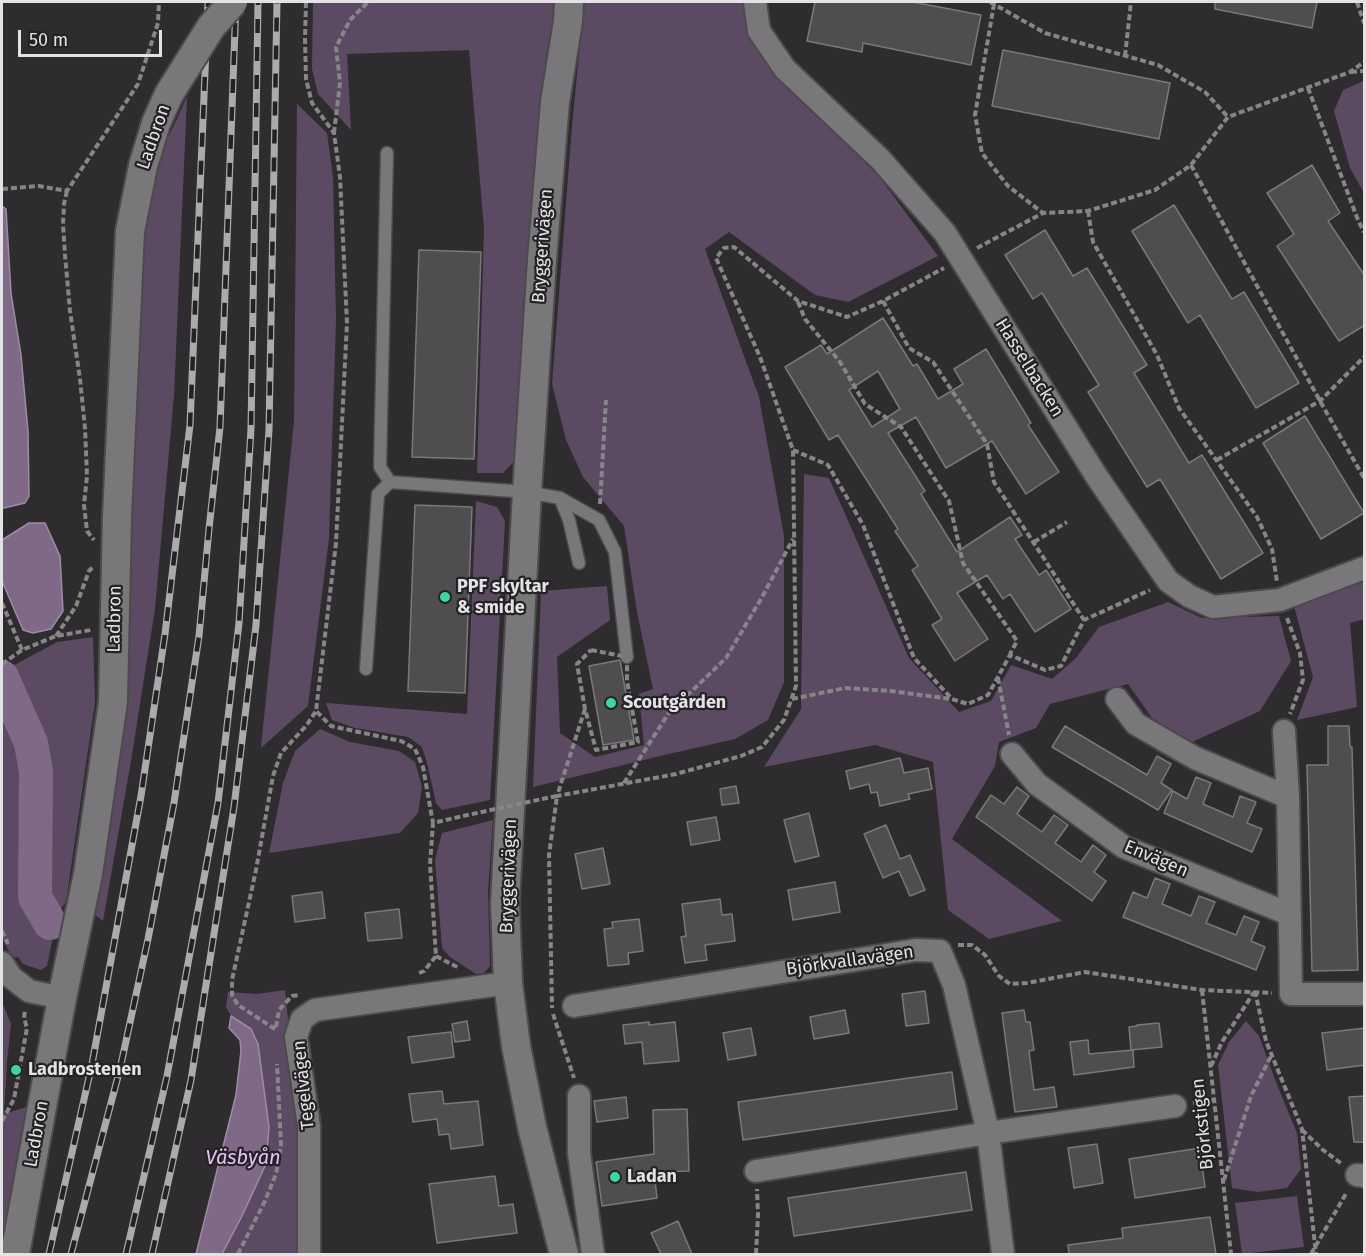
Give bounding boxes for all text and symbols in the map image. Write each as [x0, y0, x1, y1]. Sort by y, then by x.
scale bar [21, 18, 165, 56]
text: 50 m [29, 29, 68, 51]
street label: Ladbron [133, 102, 175, 172]
street label: Bryggerivägen [528, 188, 558, 304]
street label: Hasselbacken [990, 315, 1068, 421]
place label: PPF skyltar & smide [457, 576, 549, 618]
street label: Ladbron [104, 585, 126, 653]
marker: PPF skyltar & smide [438, 590, 452, 604]
place label: Scoutgården [623, 692, 726, 714]
marker: Scoutgården [604, 696, 618, 710]
street label: Bryggerivägen [496, 818, 522, 934]
street label: Envägen [1121, 836, 1191, 882]
street label: Björkvallavägen [785, 941, 915, 981]
street label: Tegelvägen [289, 1039, 319, 1131]
place label: Ladbrostenen [28, 1059, 142, 1081]
marker: Ladbrostenen [9, 1063, 23, 1077]
street label: Björkstigen [1187, 1077, 1219, 1171]
street label: Ladbron [21, 1099, 53, 1169]
water label: Väsbyån [205, 1146, 281, 1170]
place label: Ladan [627, 1166, 677, 1188]
marker: Ladan [608, 1170, 622, 1184]

